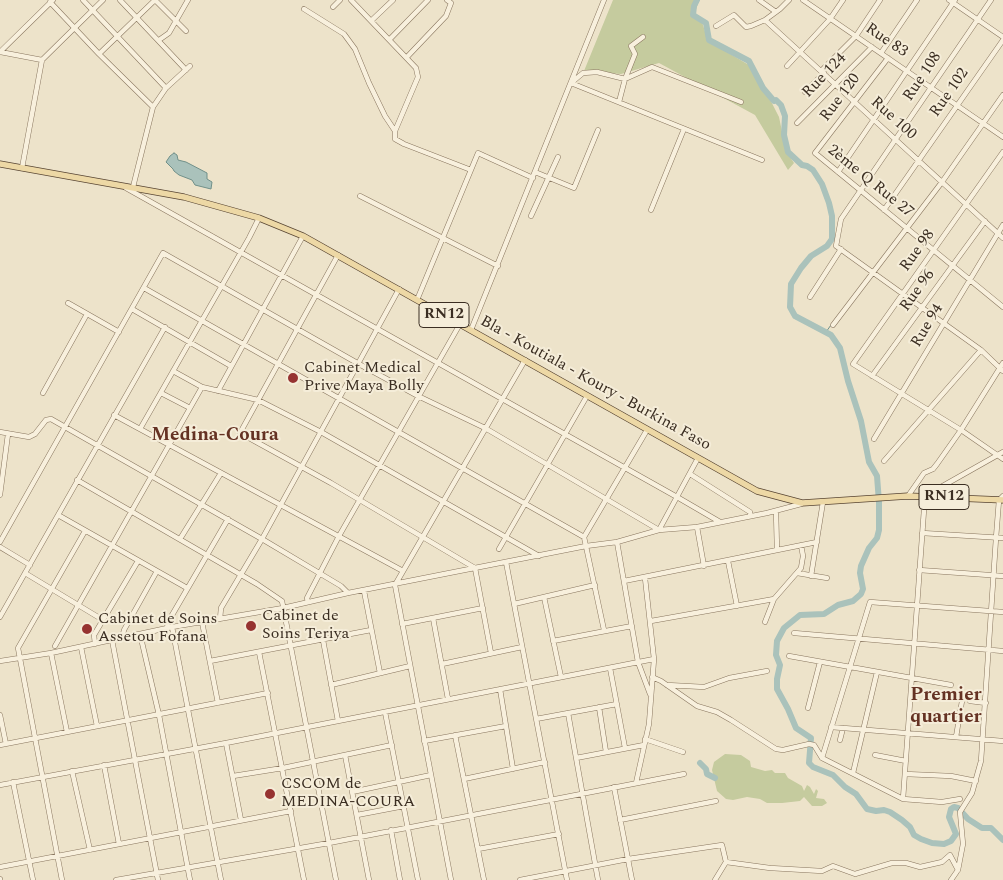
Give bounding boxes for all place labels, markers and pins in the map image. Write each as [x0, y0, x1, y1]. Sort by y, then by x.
place label: Cabinet Medical Prive Maya Bolly [304, 359, 424, 397]
marker: Cabinet Medical Prive Maya Bolly [286, 371, 300, 385]
place label: Cabinet de Soins Teriya [262, 607, 349, 645]
place label: Cabinet de Soins Assetou Fofana [98, 610, 217, 648]
marker: Cabinet de Soins Teriya [244, 619, 258, 633]
marker: Cabinet de Soins Assetou Fofana [80, 622, 94, 636]
place label: CSCOM de MEDINA-COURA [281, 775, 415, 813]
marker: CSCOM de MEDINA-COURA [263, 787, 277, 801]

